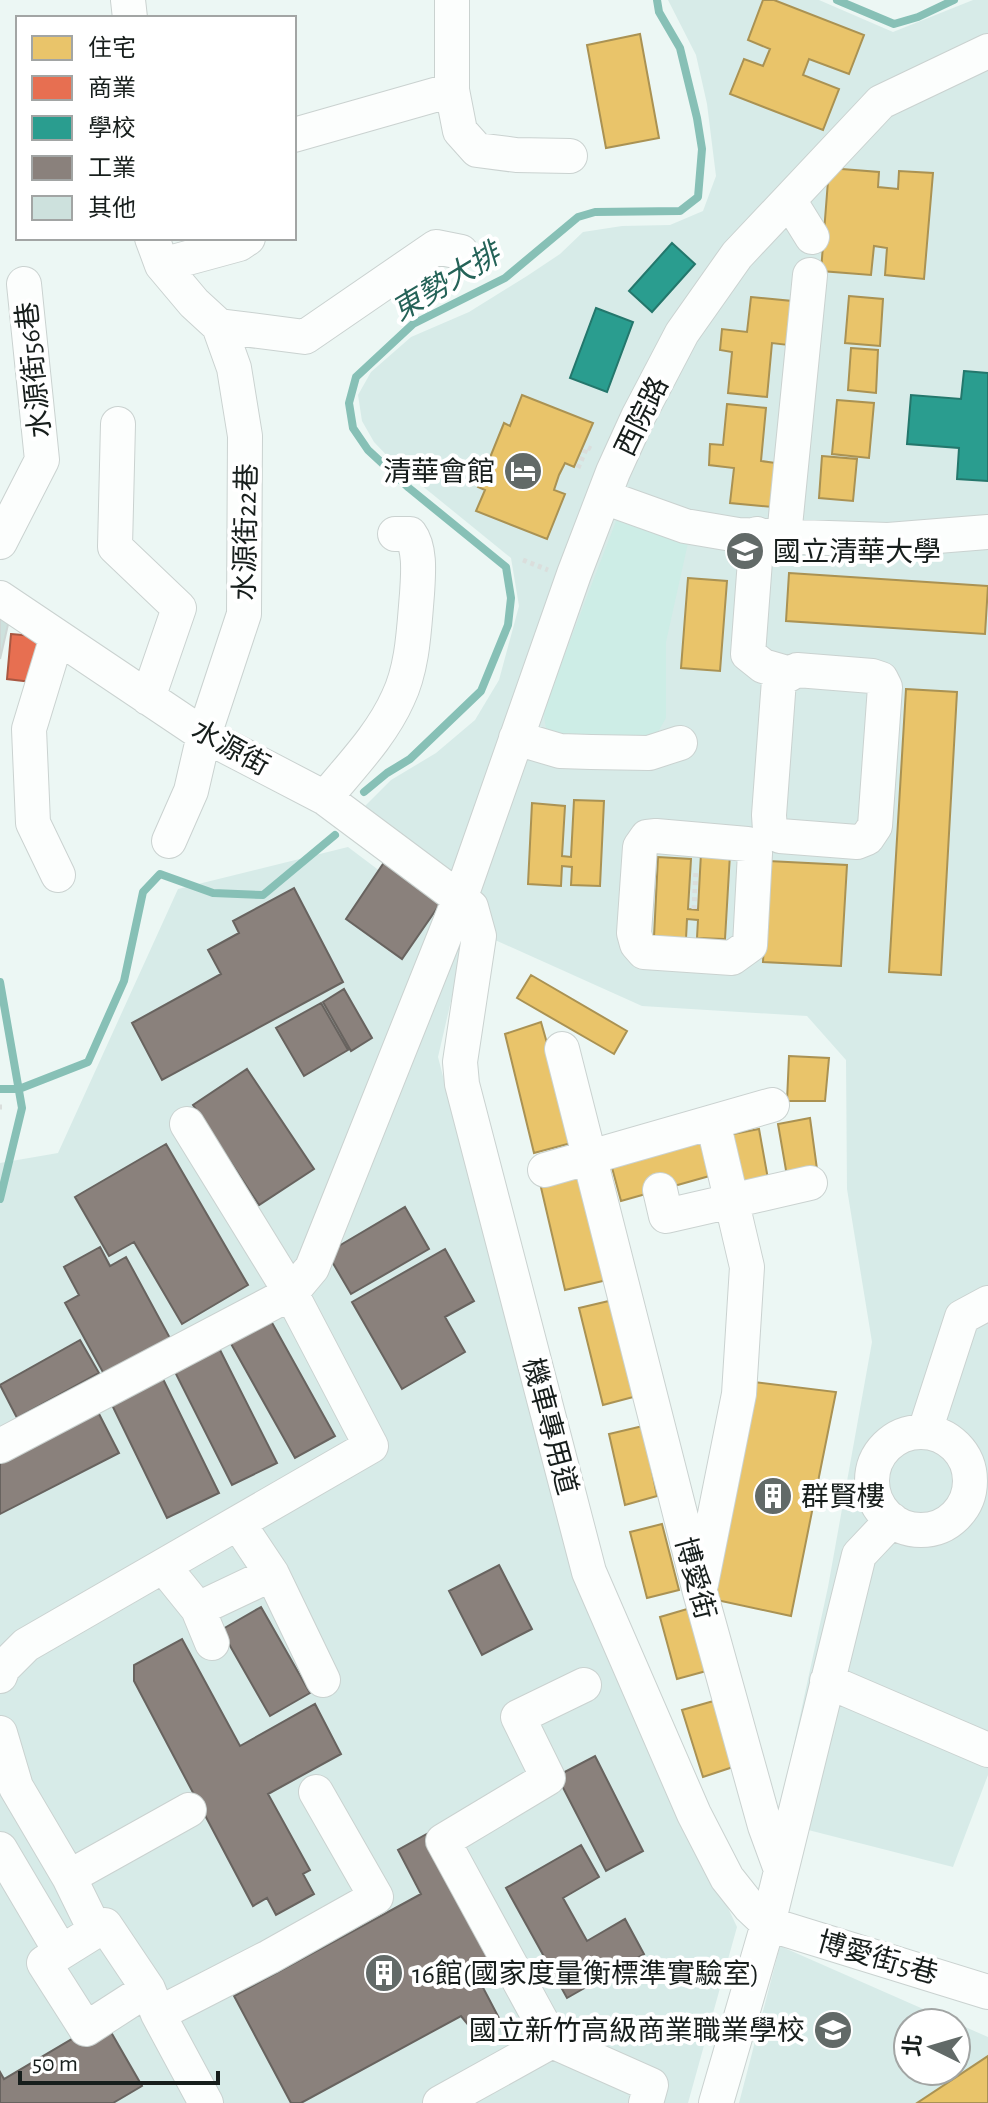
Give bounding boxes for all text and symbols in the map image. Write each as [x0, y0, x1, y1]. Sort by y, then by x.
legend [16, 16, 296, 240]
text: 住宅 [88, 35, 136, 61]
text: 商業 [88, 75, 136, 101]
text: 學校 [88, 115, 136, 141]
text: 工業 [88, 155, 136, 181]
text: 其他 [88, 195, 136, 221]
water label: 東勢大排 [386, 235, 509, 327]
street label: 水源街56巷 [12, 300, 56, 440]
street label: 西院路 [610, 372, 674, 461]
hotel icon: 清華會館 [502, 450, 544, 492]
place label: 清華會館 [383, 457, 495, 487]
street label: 水源街22巷 [230, 463, 262, 601]
school or university icon: 國立清華大學 [724, 530, 766, 572]
place label: 國立清華大學 [773, 537, 941, 567]
street label: 水源街 [187, 714, 275, 781]
street label: 機車專用道 [517, 1355, 583, 1498]
building icon: 群賢樓 [752, 1475, 794, 1517]
place label: 群賢樓 [801, 1482, 885, 1512]
street label: 博愛街 [670, 1534, 720, 1623]
street label: 博愛街5巷 [814, 1926, 941, 1989]
building icon: 16館(國家度量衡標準實驗室) [363, 1952, 405, 1994]
place label: 16館(國家度量衡標準實驗室) [412, 1959, 759, 1989]
north arrow [892, 2007, 972, 2087]
school or university icon: 國立新竹高級商業職業學校 [812, 2009, 854, 2051]
place label: 國立新竹高級商業職業學校 [469, 2016, 805, 2046]
text: 北 [900, 2033, 925, 2057]
scale bar [20, 2035, 218, 2085]
text: 50 m [32, 2052, 78, 2076]

